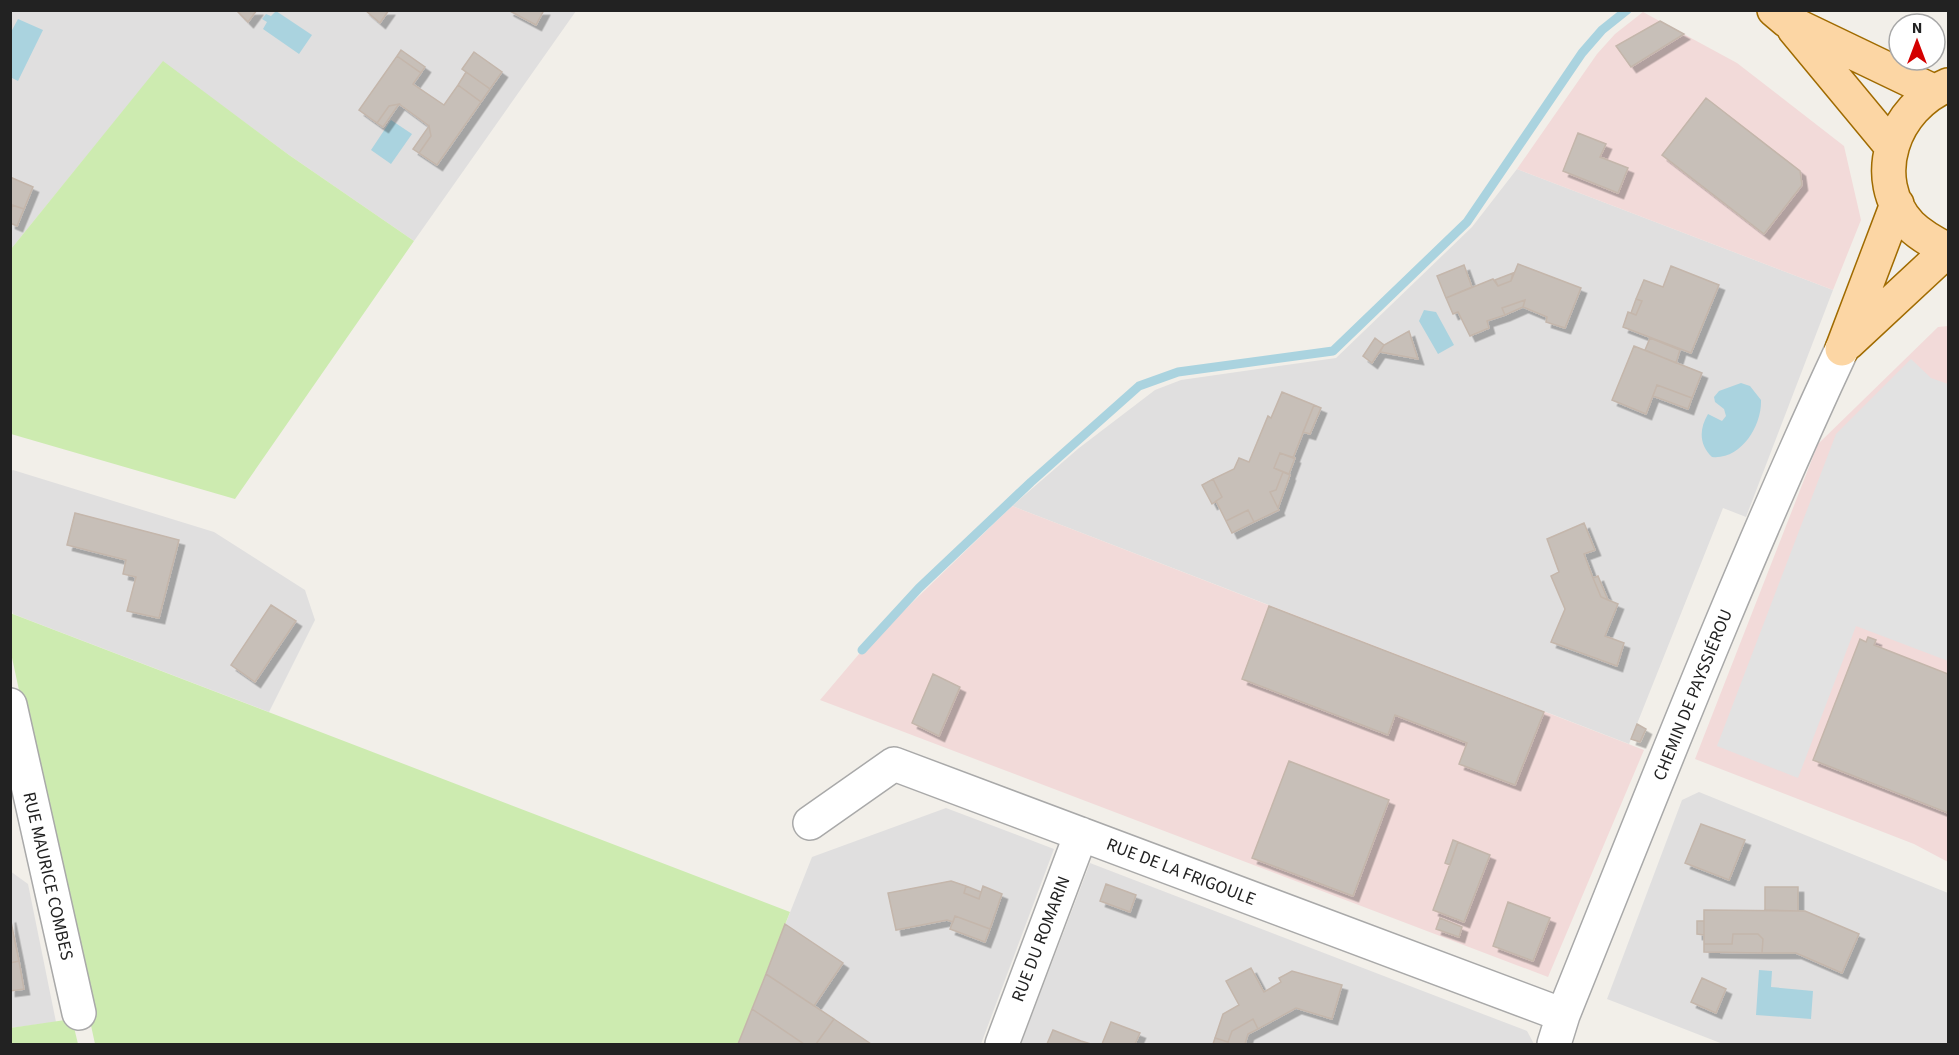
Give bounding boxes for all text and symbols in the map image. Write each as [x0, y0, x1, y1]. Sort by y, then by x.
north arrow [1887, 12, 1947, 72]
text: N [1912, 17, 1922, 39]
street label: CHEMIN DE PAYSSIÉROU [1647, 606, 1739, 784]
street label: RUE MAURICE COMBES [16, 789, 80, 963]
street label: RUE DE LA FRIGOULE [1103, 832, 1259, 912]
street label: RUE DU ROMARIN [1006, 872, 1076, 1006]

